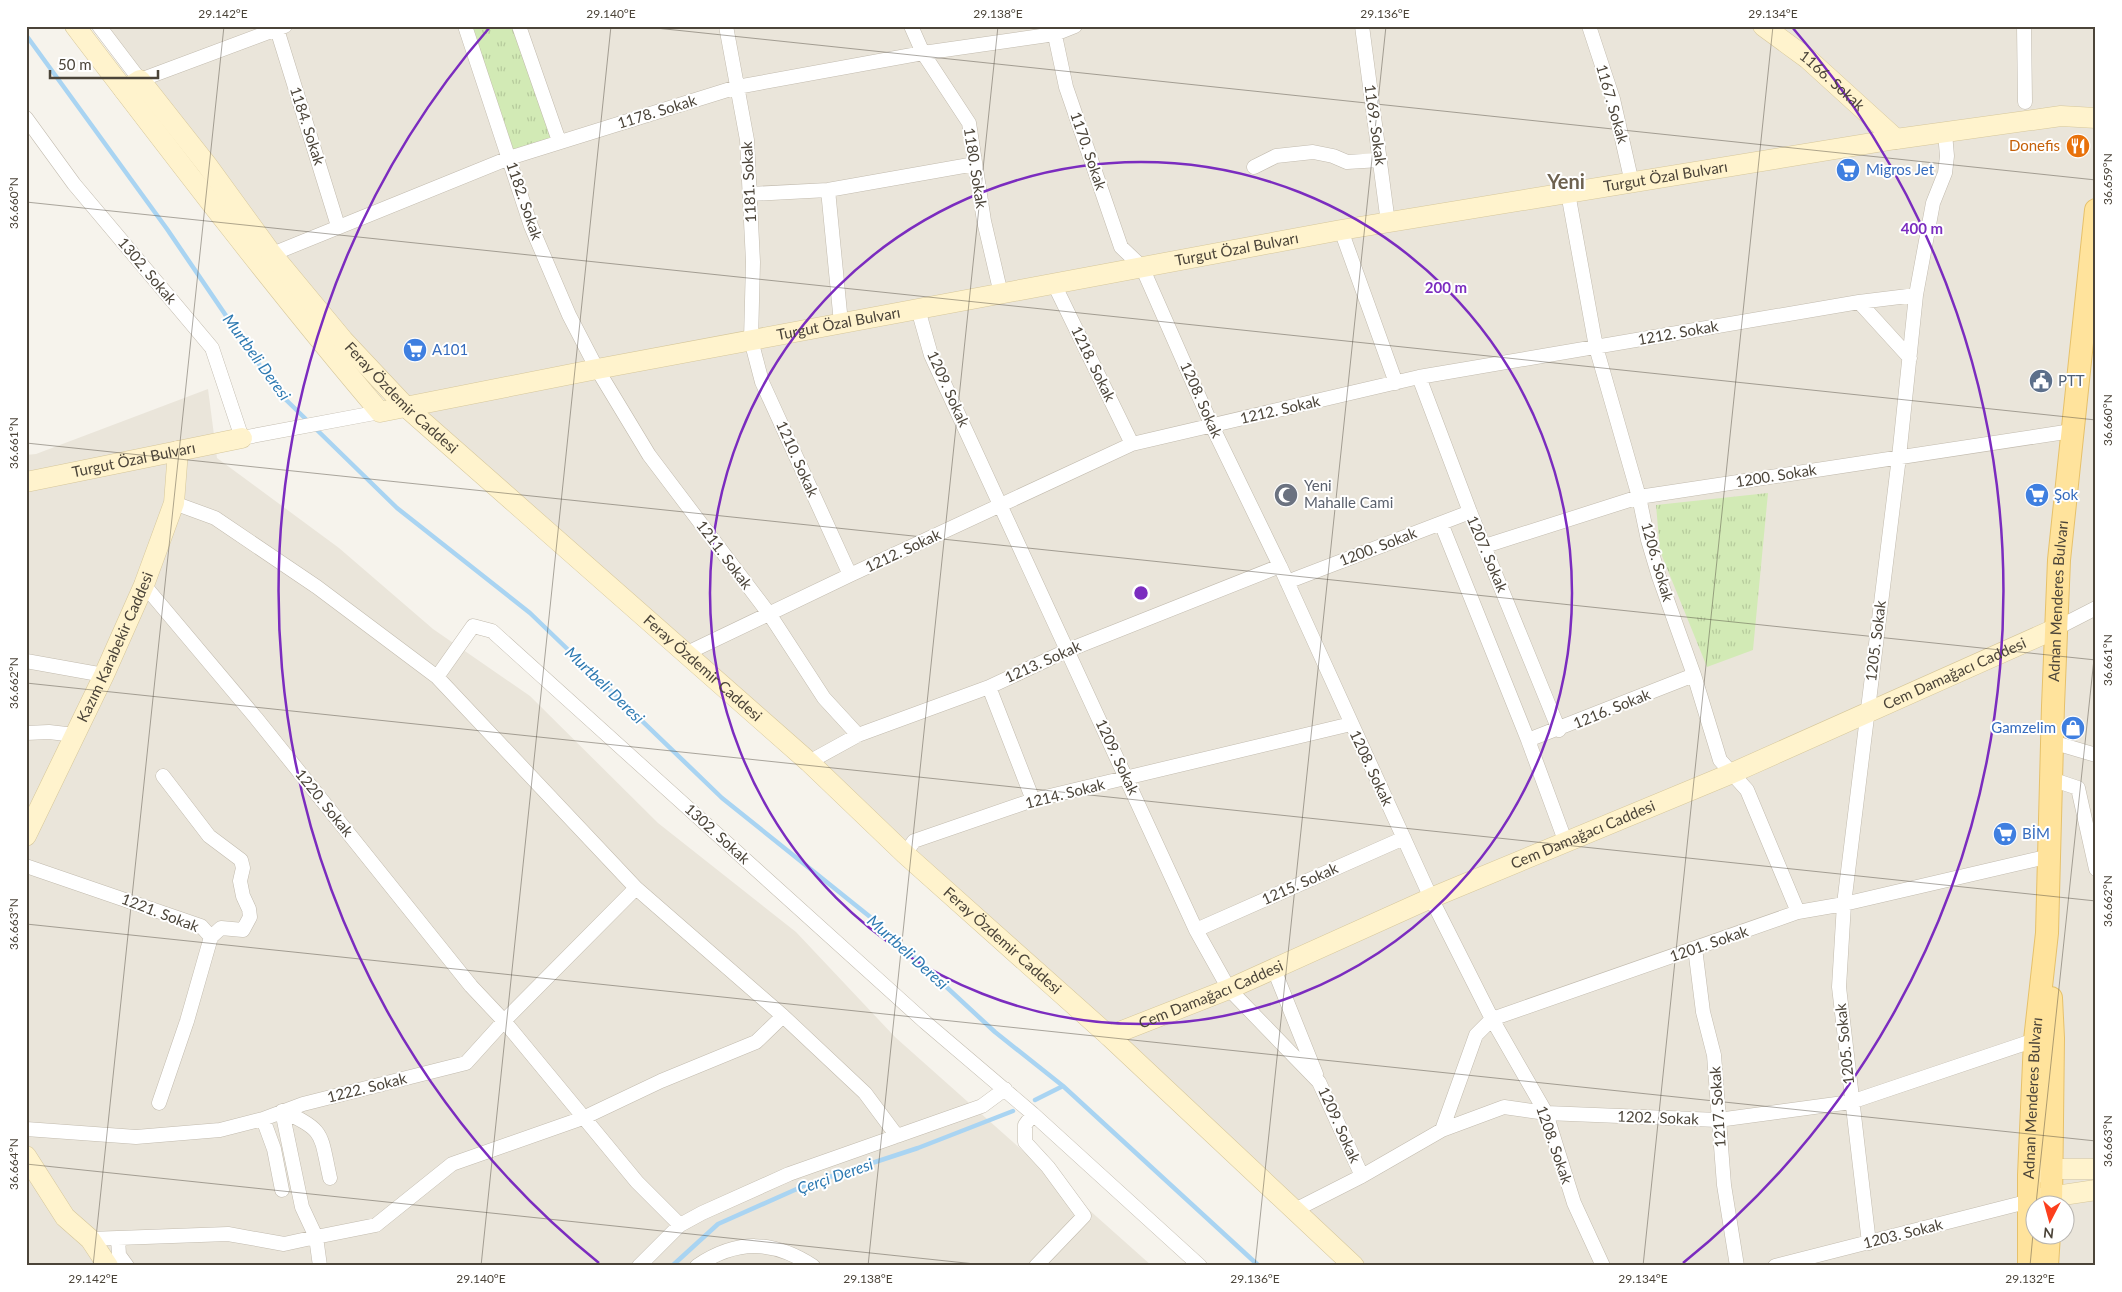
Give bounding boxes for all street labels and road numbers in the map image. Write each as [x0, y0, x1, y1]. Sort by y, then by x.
street label: 1166. Sokak [1796, 46, 1869, 114]
street label: 1167. Sokak [1593, 62, 1633, 146]
street label: 1169. Sokak [1361, 83, 1391, 167]
street label: 1184. Sokak [287, 84, 329, 168]
street label: 1178. Sokak [615, 90, 699, 132]
street label: 1170. Sokak [1067, 109, 1111, 192]
street label: 1180. Sokak [961, 126, 991, 210]
street label: 1181. Sokak [737, 141, 759, 223]
street label: Turgut Özal Bulvarı [1602, 157, 1729, 195]
street label: 1182. Sokak [503, 159, 547, 242]
street label: Turgut Özal Bulvarı [1173, 228, 1300, 269]
street label: 1302. Sokak [115, 233, 181, 308]
street label: Turgut Özal Bulvarı [775, 303, 902, 343]
street label: 1212. Sokak [1636, 316, 1720, 348]
street label: 1218. Sokak [1068, 323, 1120, 404]
street label: Feray Özdemir Caddesi [341, 338, 462, 457]
street label: 1209. Sokak [924, 348, 974, 430]
street label: 1208. Sokak [1177, 359, 1227, 441]
street label: 1212. Sokak [1238, 391, 1322, 427]
street label: 1210. Sokak [773, 418, 823, 500]
street label: Turgut Özal Bulvarı [70, 438, 197, 480]
street label: 1200. Sokak [1734, 460, 1818, 490]
street label: 1207. Sokak [1464, 513, 1512, 595]
street label: 1211. Sokak [693, 516, 757, 593]
street label: Adnan Menderes Bulvarı [2044, 519, 2071, 682]
street label: 1206. Sokak [1638, 520, 1678, 604]
street label: 1200. Sokak [1336, 523, 1419, 569]
street label: 1212. Sokak [862, 525, 944, 575]
street label: Kazım Karabekir Caddesi [73, 569, 156, 725]
street label: 1205. Sokak [1861, 599, 1889, 682]
street label: Feray Özdemir Caddesi [640, 611, 766, 724]
street label: Cem Damağacı Caddesi [1880, 633, 2028, 713]
street label: 1213. Sokak [1002, 636, 1084, 686]
street label: 1216. Sokak [1570, 684, 1653, 732]
street label: 1209. Sokak [1093, 716, 1143, 798]
street label: 1208. Sokak [1347, 727, 1397, 809]
street label: 1220. Sokak [292, 765, 358, 840]
street label: 1214. Sokak [1023, 774, 1107, 812]
street label: Cem Damağacı Caddesi [1508, 796, 1658, 872]
street label: 1302. Sokak [681, 799, 754, 867]
street label: 1215. Sokak [1259, 858, 1341, 908]
street label: Feray Özdemir Caddesi [940, 883, 1065, 997]
street label: 1221. Sokak [119, 889, 202, 935]
street label: 1201. Sokak [1667, 921, 1750, 965]
street label: Cem Damağacı Caddesi [1136, 956, 1286, 1032]
street label: 1205. Sokak [1831, 1002, 1857, 1086]
street label: Adnan Menderes Bulvarı [2019, 1016, 2045, 1179]
street label: 1217. Sokak [1705, 1065, 1729, 1148]
street label: 1222. Sokak [325, 1068, 409, 1106]
street label: 1209. Sokak [1315, 1084, 1365, 1166]
street label: 1208. Sokak [1533, 1103, 1577, 1186]
street label: 1202. Sokak [1617, 1107, 1699, 1127]
street label: 1203. Sokak [1861, 1214, 1945, 1252]

